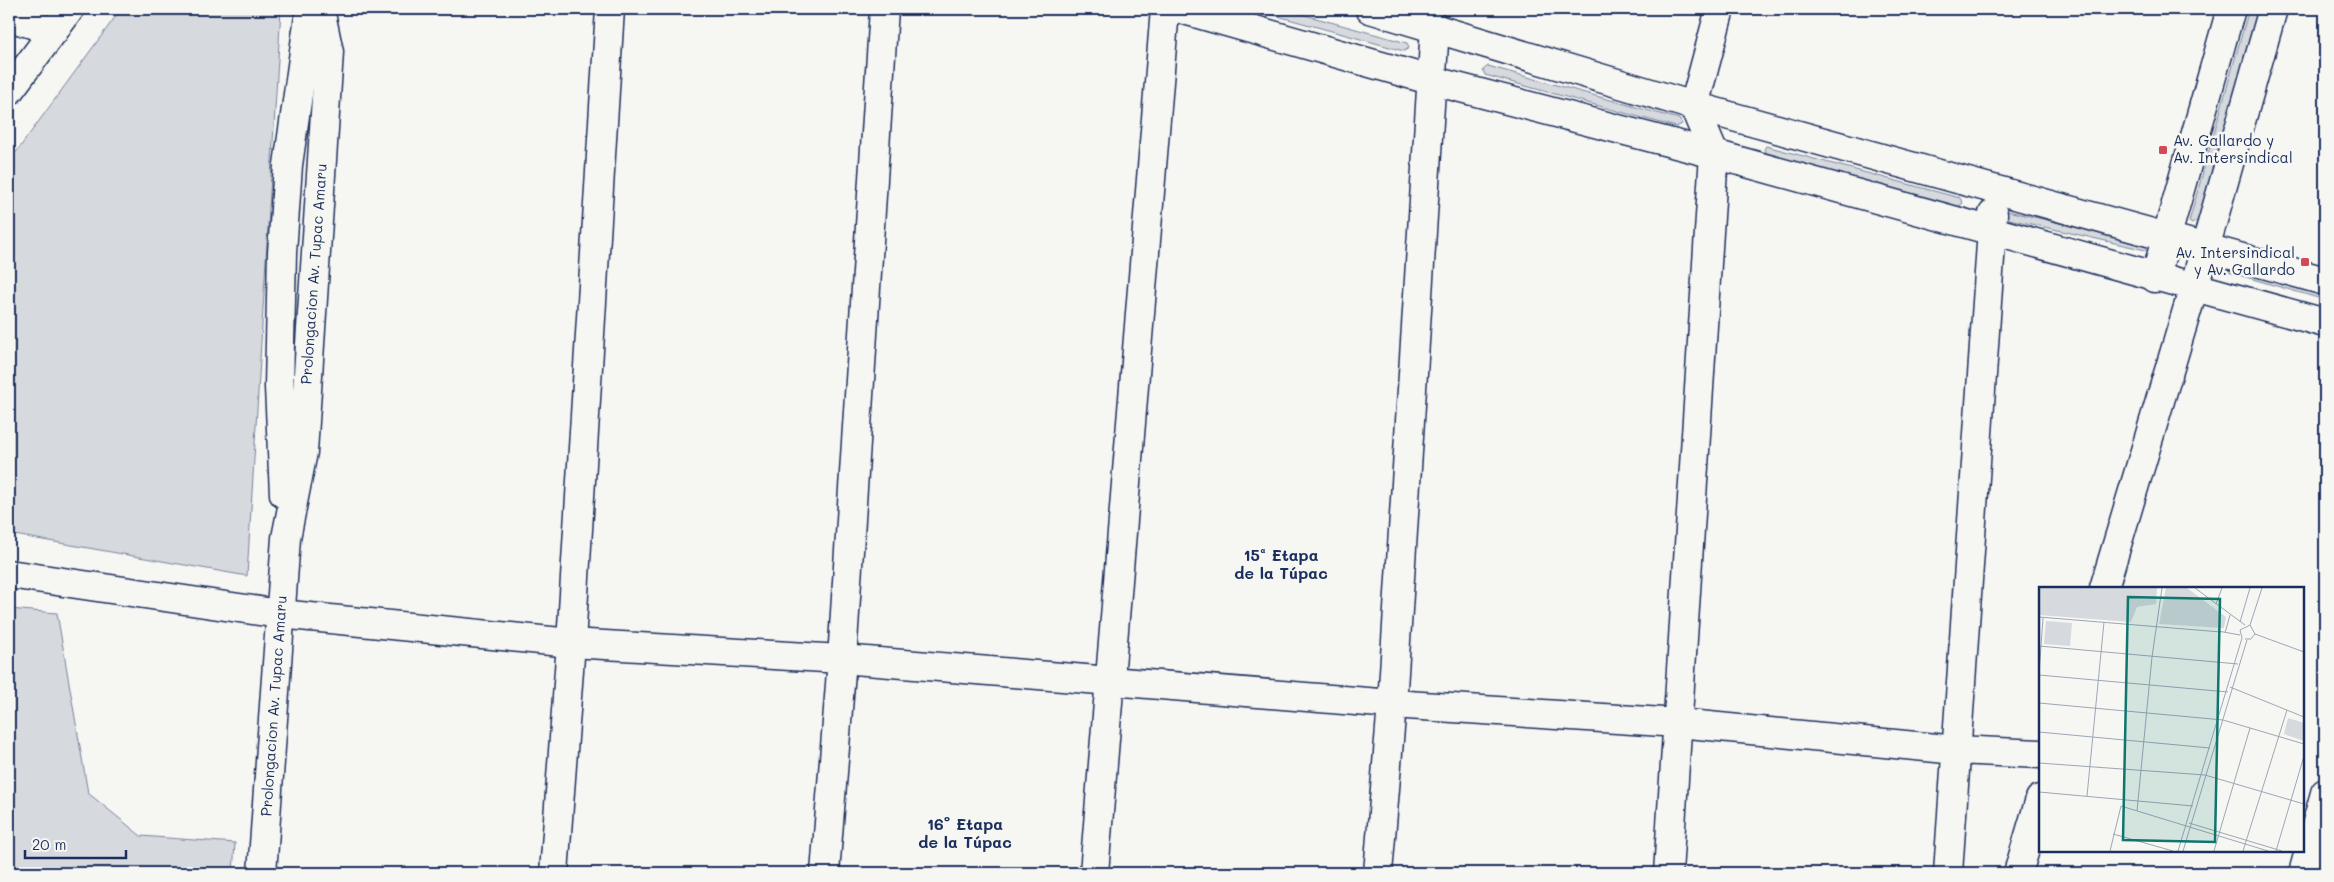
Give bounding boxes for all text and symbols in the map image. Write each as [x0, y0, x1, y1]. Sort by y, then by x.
place label: Av. Gallardo y Av. Intersindical [2173, 130, 2293, 167]
marker: Av. Gallardo y Av. Intersindical [2157, 144, 2169, 156]
street label: Prolongacion Av. Tupac Amaru [295, 163, 331, 385]
place label: Av. Intersindical y Av. Gallardo [2175, 242, 2295, 279]
marker: Av. Intersindical y Av. Gallardo [2299, 256, 2311, 268]
district label: 15ª Etapa de la Túpac [1234, 544, 1328, 583]
inset map [2039, 587, 2304, 852]
street label: Prolongacion Av. Tupac Amaru [255, 595, 291, 817]
district label: 16° Etapa de la Túpac [918, 813, 1012, 852]
scale bar [25, 827, 126, 859]
text: 20 m [32, 834, 66, 854]

